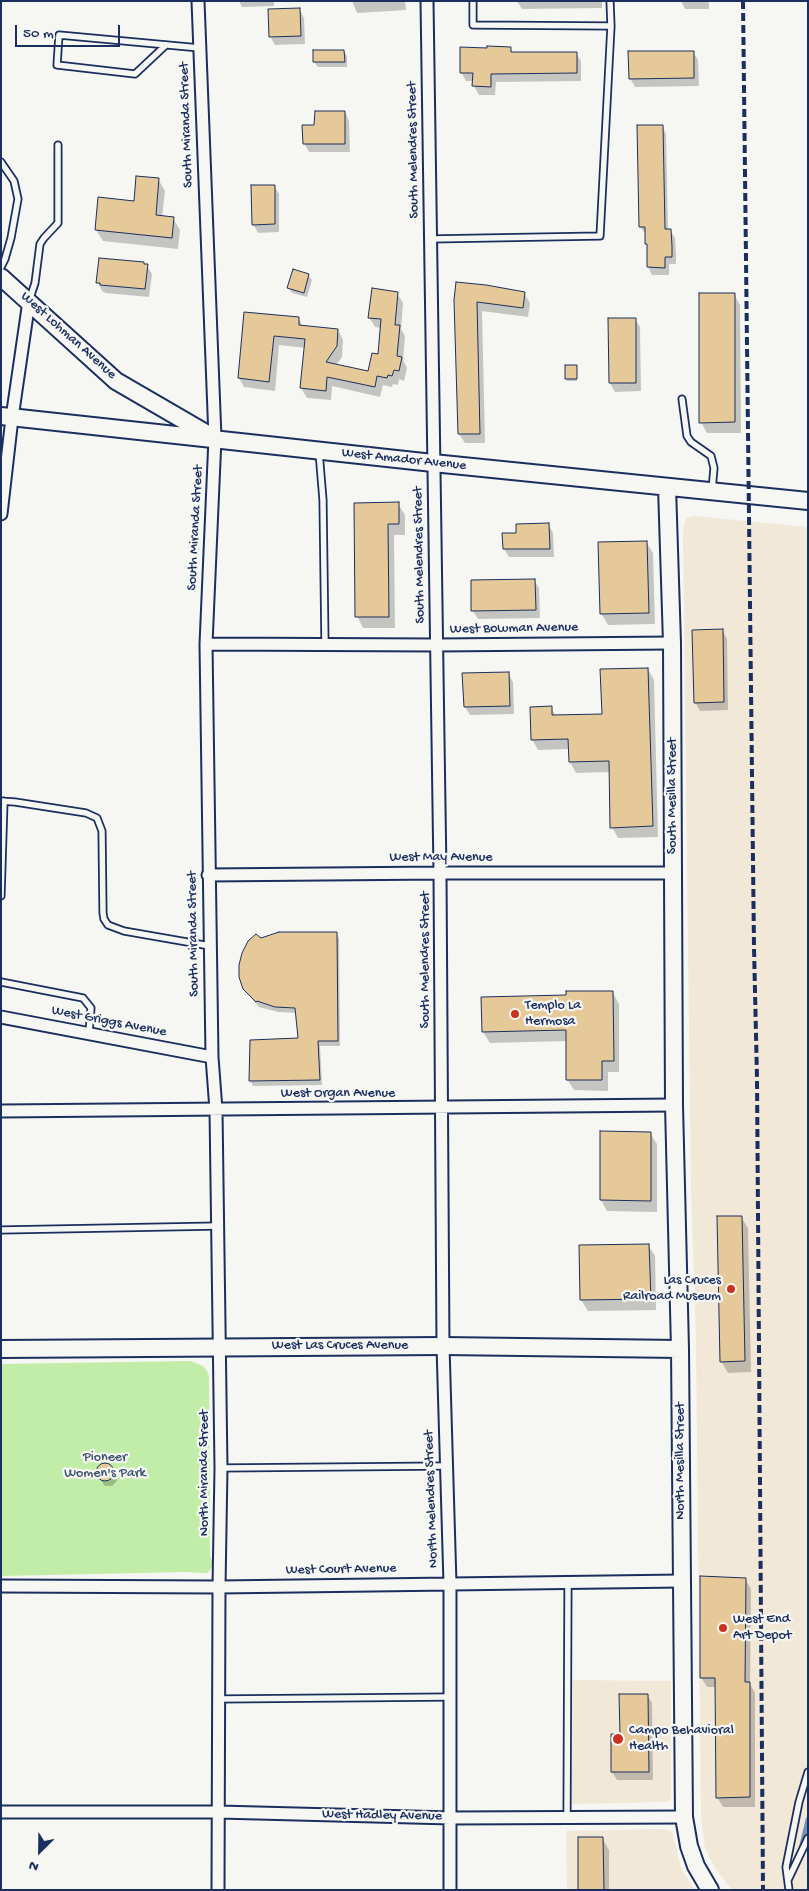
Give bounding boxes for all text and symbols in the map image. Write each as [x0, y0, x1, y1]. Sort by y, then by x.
scale bar [18, 15, 122, 47]
text: 50 m [23, 25, 54, 43]
street label: South Miranda Street [176, 62, 198, 188]
street label: South Melendres Street [404, 81, 424, 219]
street label: West Lohman Avenue [17, 289, 119, 383]
street label: West Amador Avenue [341, 445, 467, 475]
street label: South Miranda Street [184, 465, 208, 591]
street label: South Melendres Street [410, 486, 430, 624]
street label: West Bowman Avenue [450, 619, 578, 639]
street label: South Mesilla Street [665, 738, 681, 854]
street label: West May Avenue [389, 850, 493, 866]
street label: South Miranda Street [185, 871, 203, 997]
street label: South Melendres Street [418, 892, 434, 1028]
place label: Templo La Hermosa [525, 998, 581, 1030]
street label: West Griggs Avenue [50, 1003, 168, 1041]
marker: Templo La Hermosa [509, 1008, 521, 1020]
street label: West Organ Avenue [281, 1086, 395, 1102]
place label: Las Cruces Railroad Museum [623, 1273, 721, 1305]
marker: Las Cruces Railroad Museum [725, 1283, 737, 1295]
street label: West Las Cruces Avenue [272, 1338, 408, 1354]
street label: North Mesilla Street [673, 1402, 689, 1520]
street label: North Miranda Street [197, 1410, 213, 1536]
street label: North Melendres Street [421, 1430, 443, 1568]
park label: Pioneer Women's Park [64, 1450, 146, 1482]
street label: West Court Avenue [285, 1561, 397, 1579]
place label: West End Art Depot [733, 1612, 791, 1644]
marker: West End Art Depot [717, 1622, 729, 1634]
place label: Campo Behavioral Health [629, 1723, 734, 1755]
marker: Campo Behavioral Health [611, 1732, 625, 1746]
street label: West Hadley Avenue [322, 1807, 442, 1825]
north arrow [15, 1826, 65, 1876]
text: N [26, 1856, 41, 1875]

